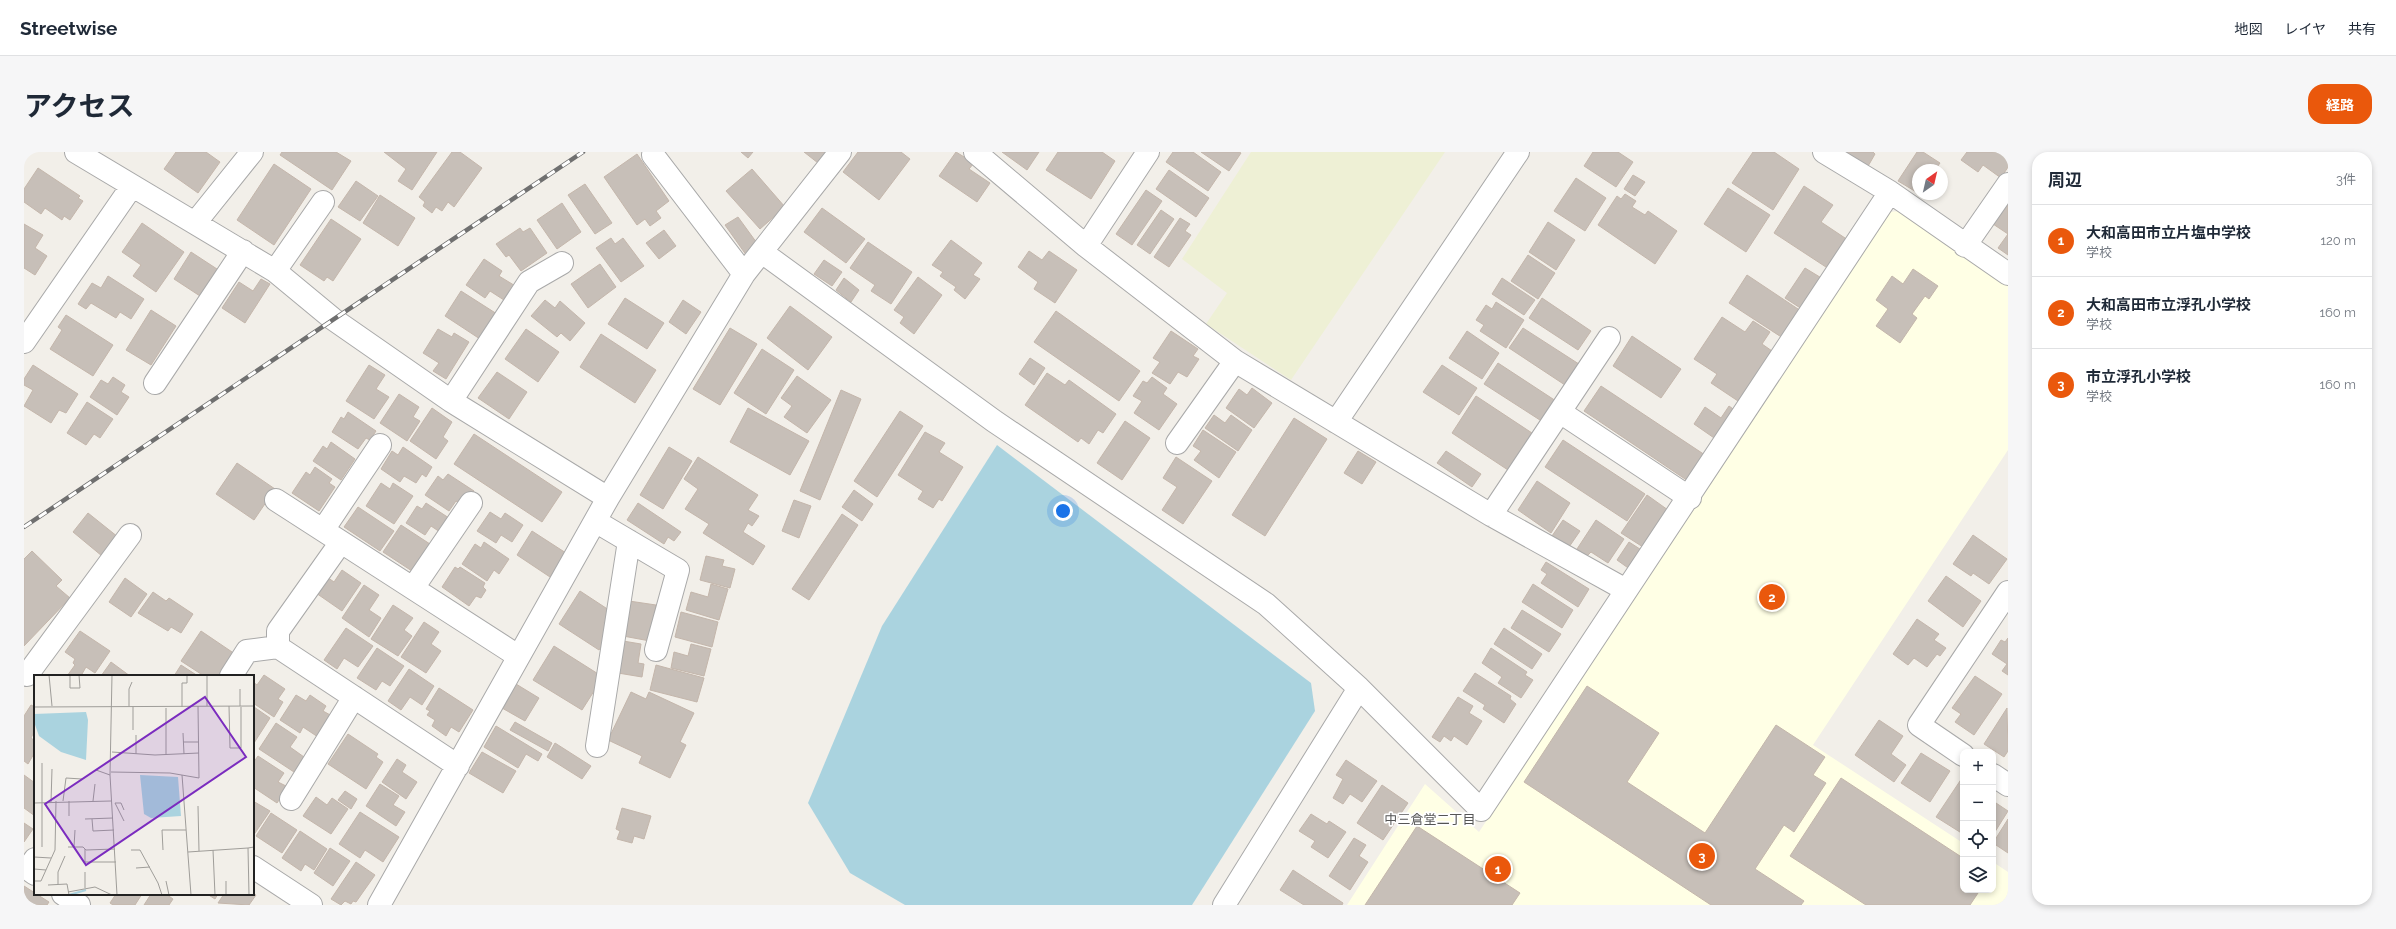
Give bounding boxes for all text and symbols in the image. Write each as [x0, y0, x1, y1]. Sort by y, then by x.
text: Streetwise [20, 17, 117, 39]
text: 地図 [2234, 21, 2262, 37]
text: レイヤ [2284, 21, 2326, 37]
text: 共有 [2348, 21, 2376, 37]
button: 経路 [2308, 84, 2372, 124]
text: アクセス [24, 90, 135, 123]
north arrow [1912, 164, 1948, 200]
text: 周辺 [2048, 170, 2082, 190]
text: 3件 [2336, 172, 2356, 187]
text: 大和高田市立片塩中学校 [2086, 224, 2251, 242]
text: 1 [2058, 233, 2064, 248]
text: 120 m [2320, 233, 2356, 248]
text: 学校 [2086, 245, 2112, 260]
text: 大和高田市立浮孔小学校 [2086, 296, 2251, 314]
text: 2 [2057, 305, 2065, 320]
text: 160 m [2319, 305, 2356, 320]
text: 学校 [2086, 317, 2112, 332]
text: 市立浮孔小学校 [2086, 368, 2191, 386]
text: 3 [2057, 377, 2065, 392]
text: 160 m [2319, 377, 2356, 392]
text: 学校 [2086, 389, 2112, 404]
your location [1053, 501, 1073, 521]
pin: 2 [1759, 582, 1785, 612]
inset map [34, 675, 254, 895]
map controls [1960, 749, 1996, 893]
button: + [1960, 749, 1996, 785]
button: − [1960, 785, 1996, 821]
district label: 中三倉堂二丁目 [1384, 812, 1476, 827]
button: locate [1960, 821, 1996, 857]
pin: 3 [1689, 841, 1715, 871]
pin: 1 [1485, 854, 1511, 884]
button: layers [1960, 857, 1996, 893]

